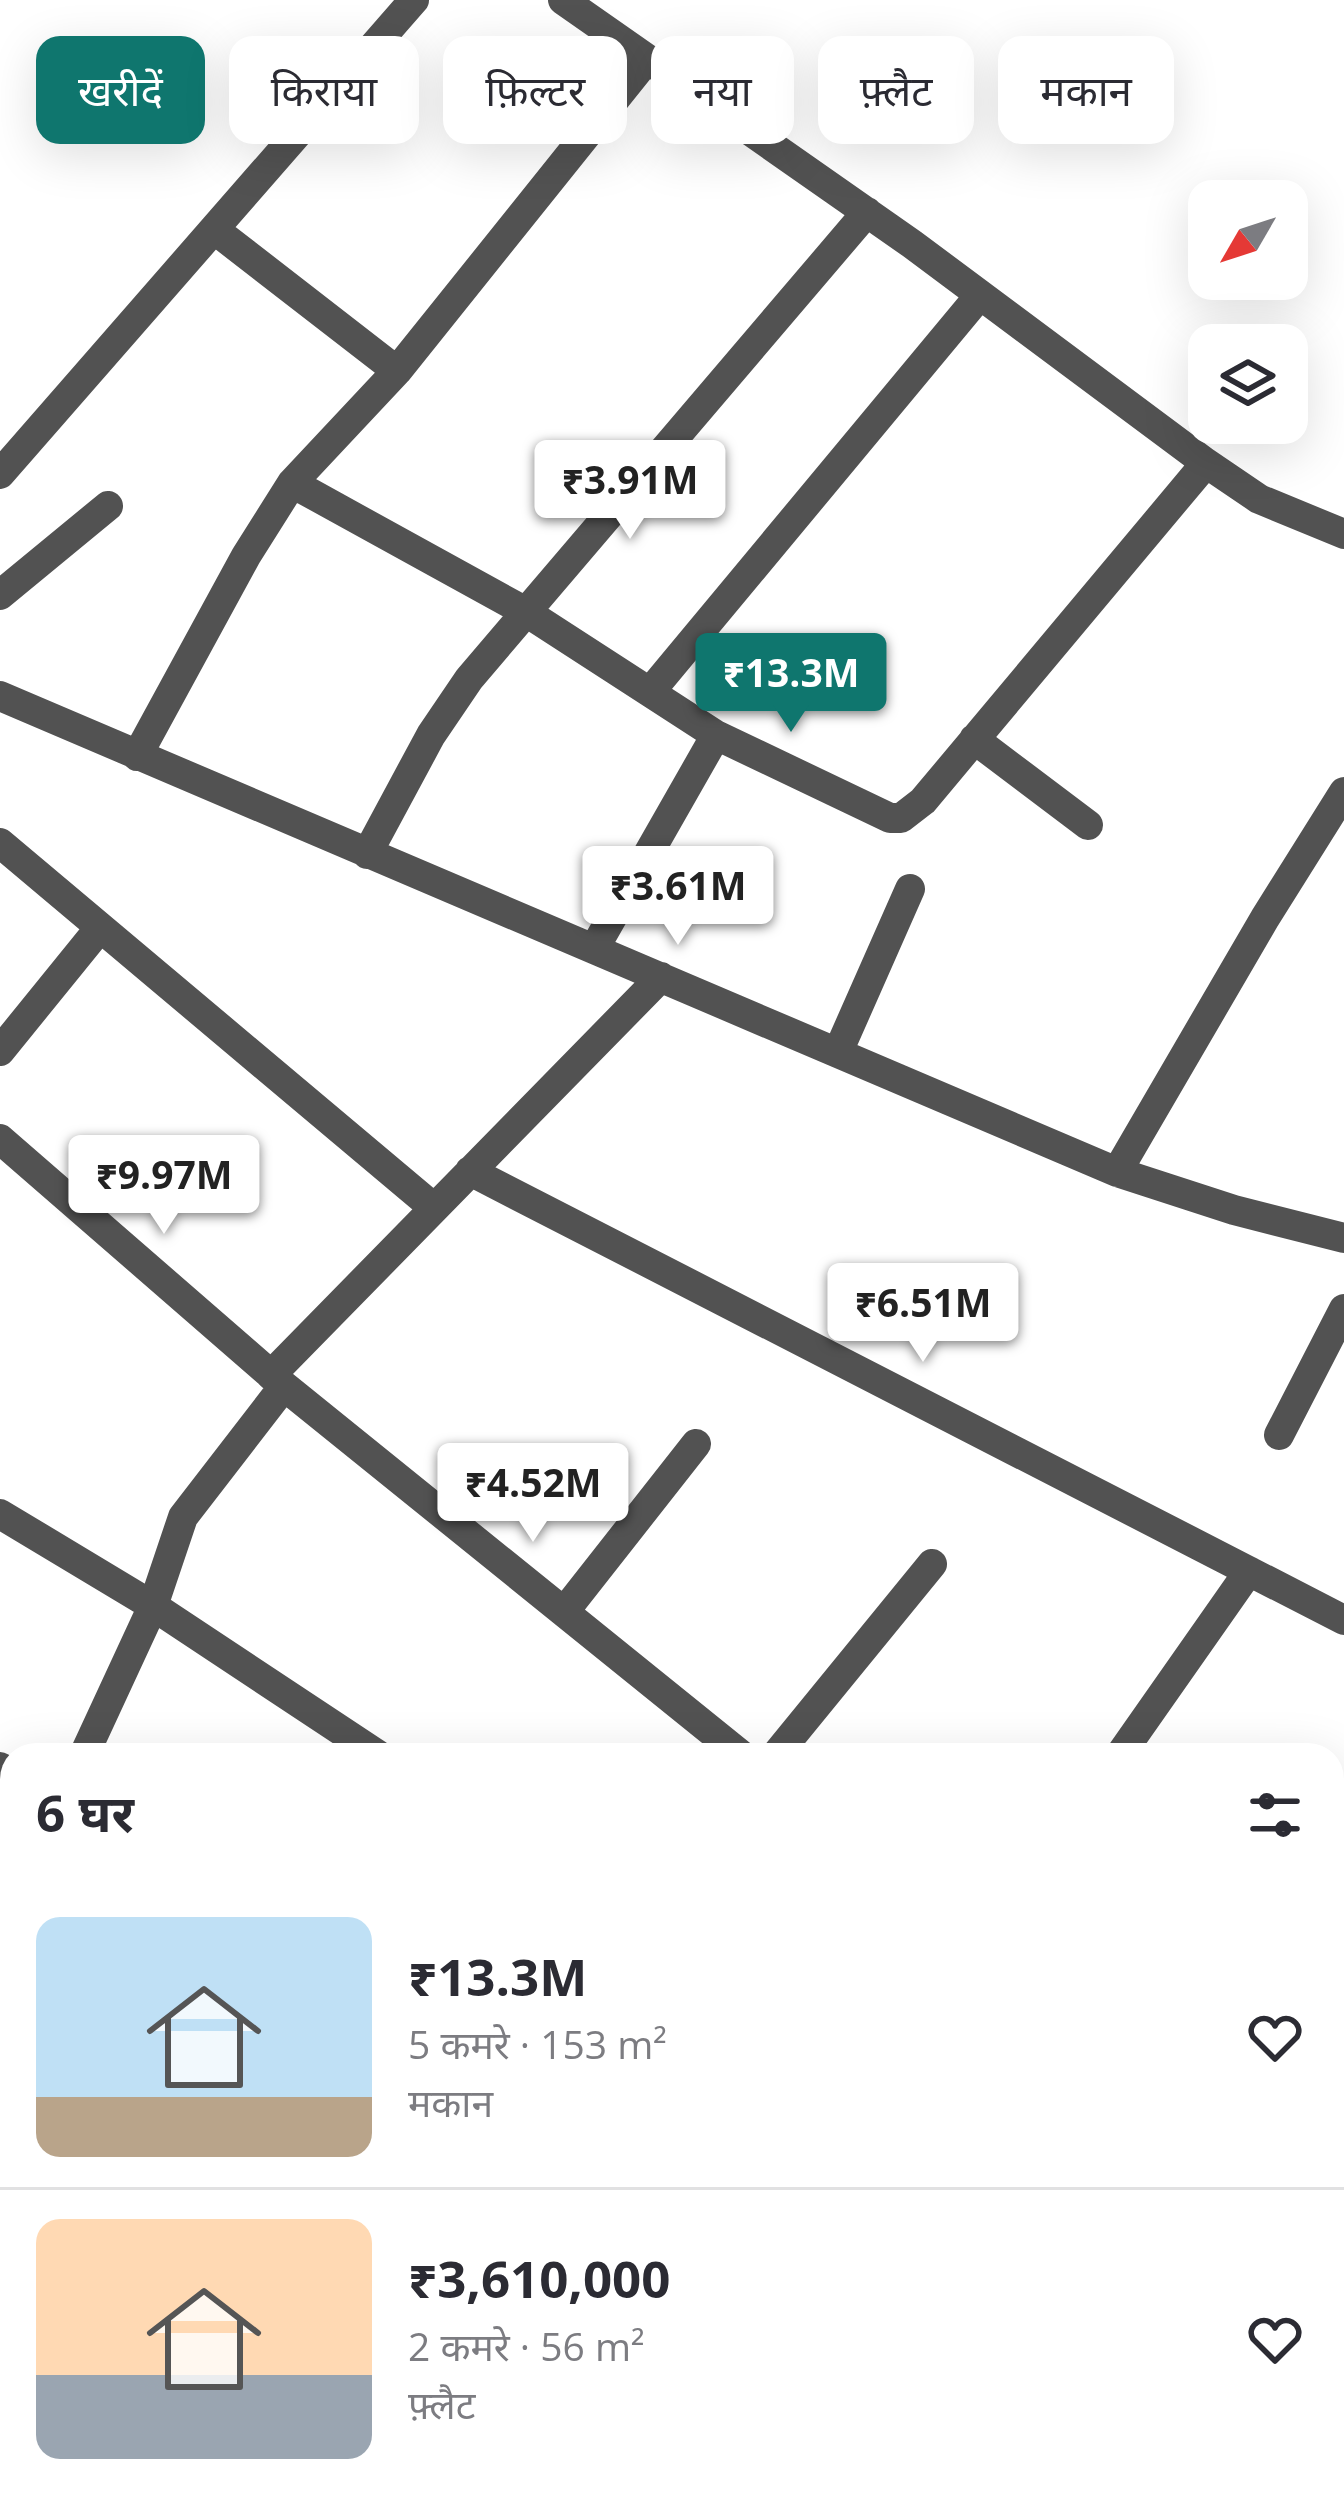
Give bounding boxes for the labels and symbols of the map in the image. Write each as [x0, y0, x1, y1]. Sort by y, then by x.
north arrow [1188, 180, 1308, 300]
pin: ₹3.91M [532, 440, 728, 542]
pin: ₹13.3M [693, 633, 889, 735]
pin: ₹3.61M [580, 846, 776, 948]
pin: ₹9.97M [66, 1135, 262, 1237]
pin: ₹6.51M [825, 1263, 1021, 1365]
pin: ₹4.52M [435, 1443, 631, 1545]

